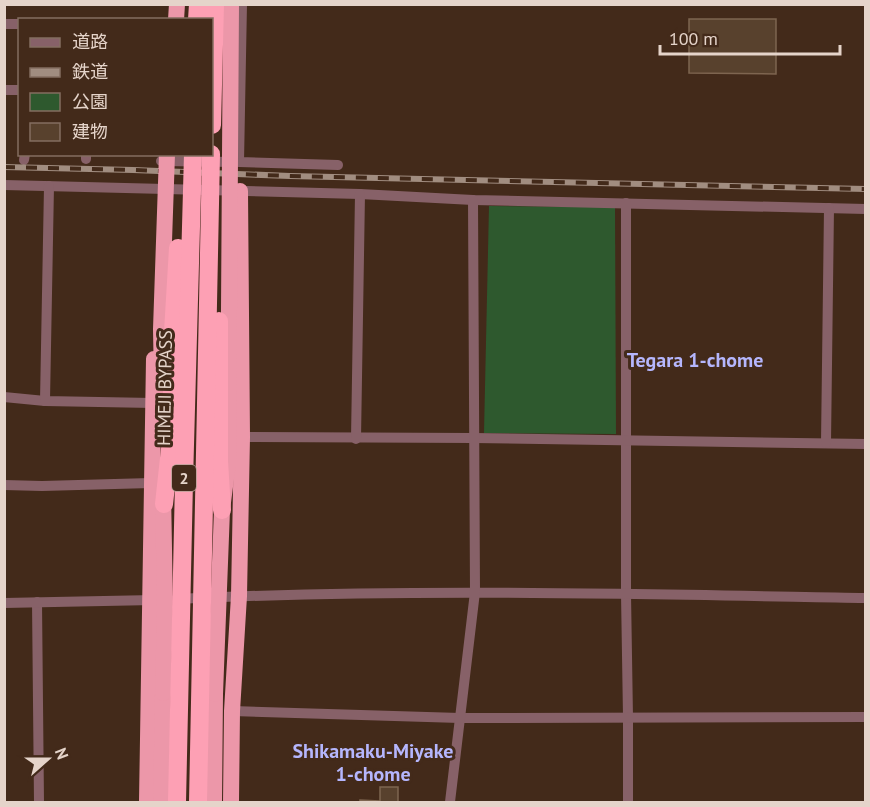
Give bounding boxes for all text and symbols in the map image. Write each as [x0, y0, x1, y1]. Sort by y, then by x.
legend [18, 18, 213, 156]
scale bar [660, 18, 840, 56]
text: 100 m [669, 27, 718, 50]
text: 道路 [72, 30, 108, 53]
text: 鉄道 [72, 60, 108, 83]
text: 公園 [72, 90, 108, 113]
text: 建物 [72, 120, 108, 143]
street label: HIMEJI BYPASS [152, 330, 177, 446]
district label: Tegara 1-chome [627, 347, 763, 373]
road number: 2 [172, 465, 196, 491]
north arrow [18, 729, 78, 789]
district label: Shikamaku-Miyake 1-chome [292, 738, 454, 787]
text: N [51, 745, 73, 762]

